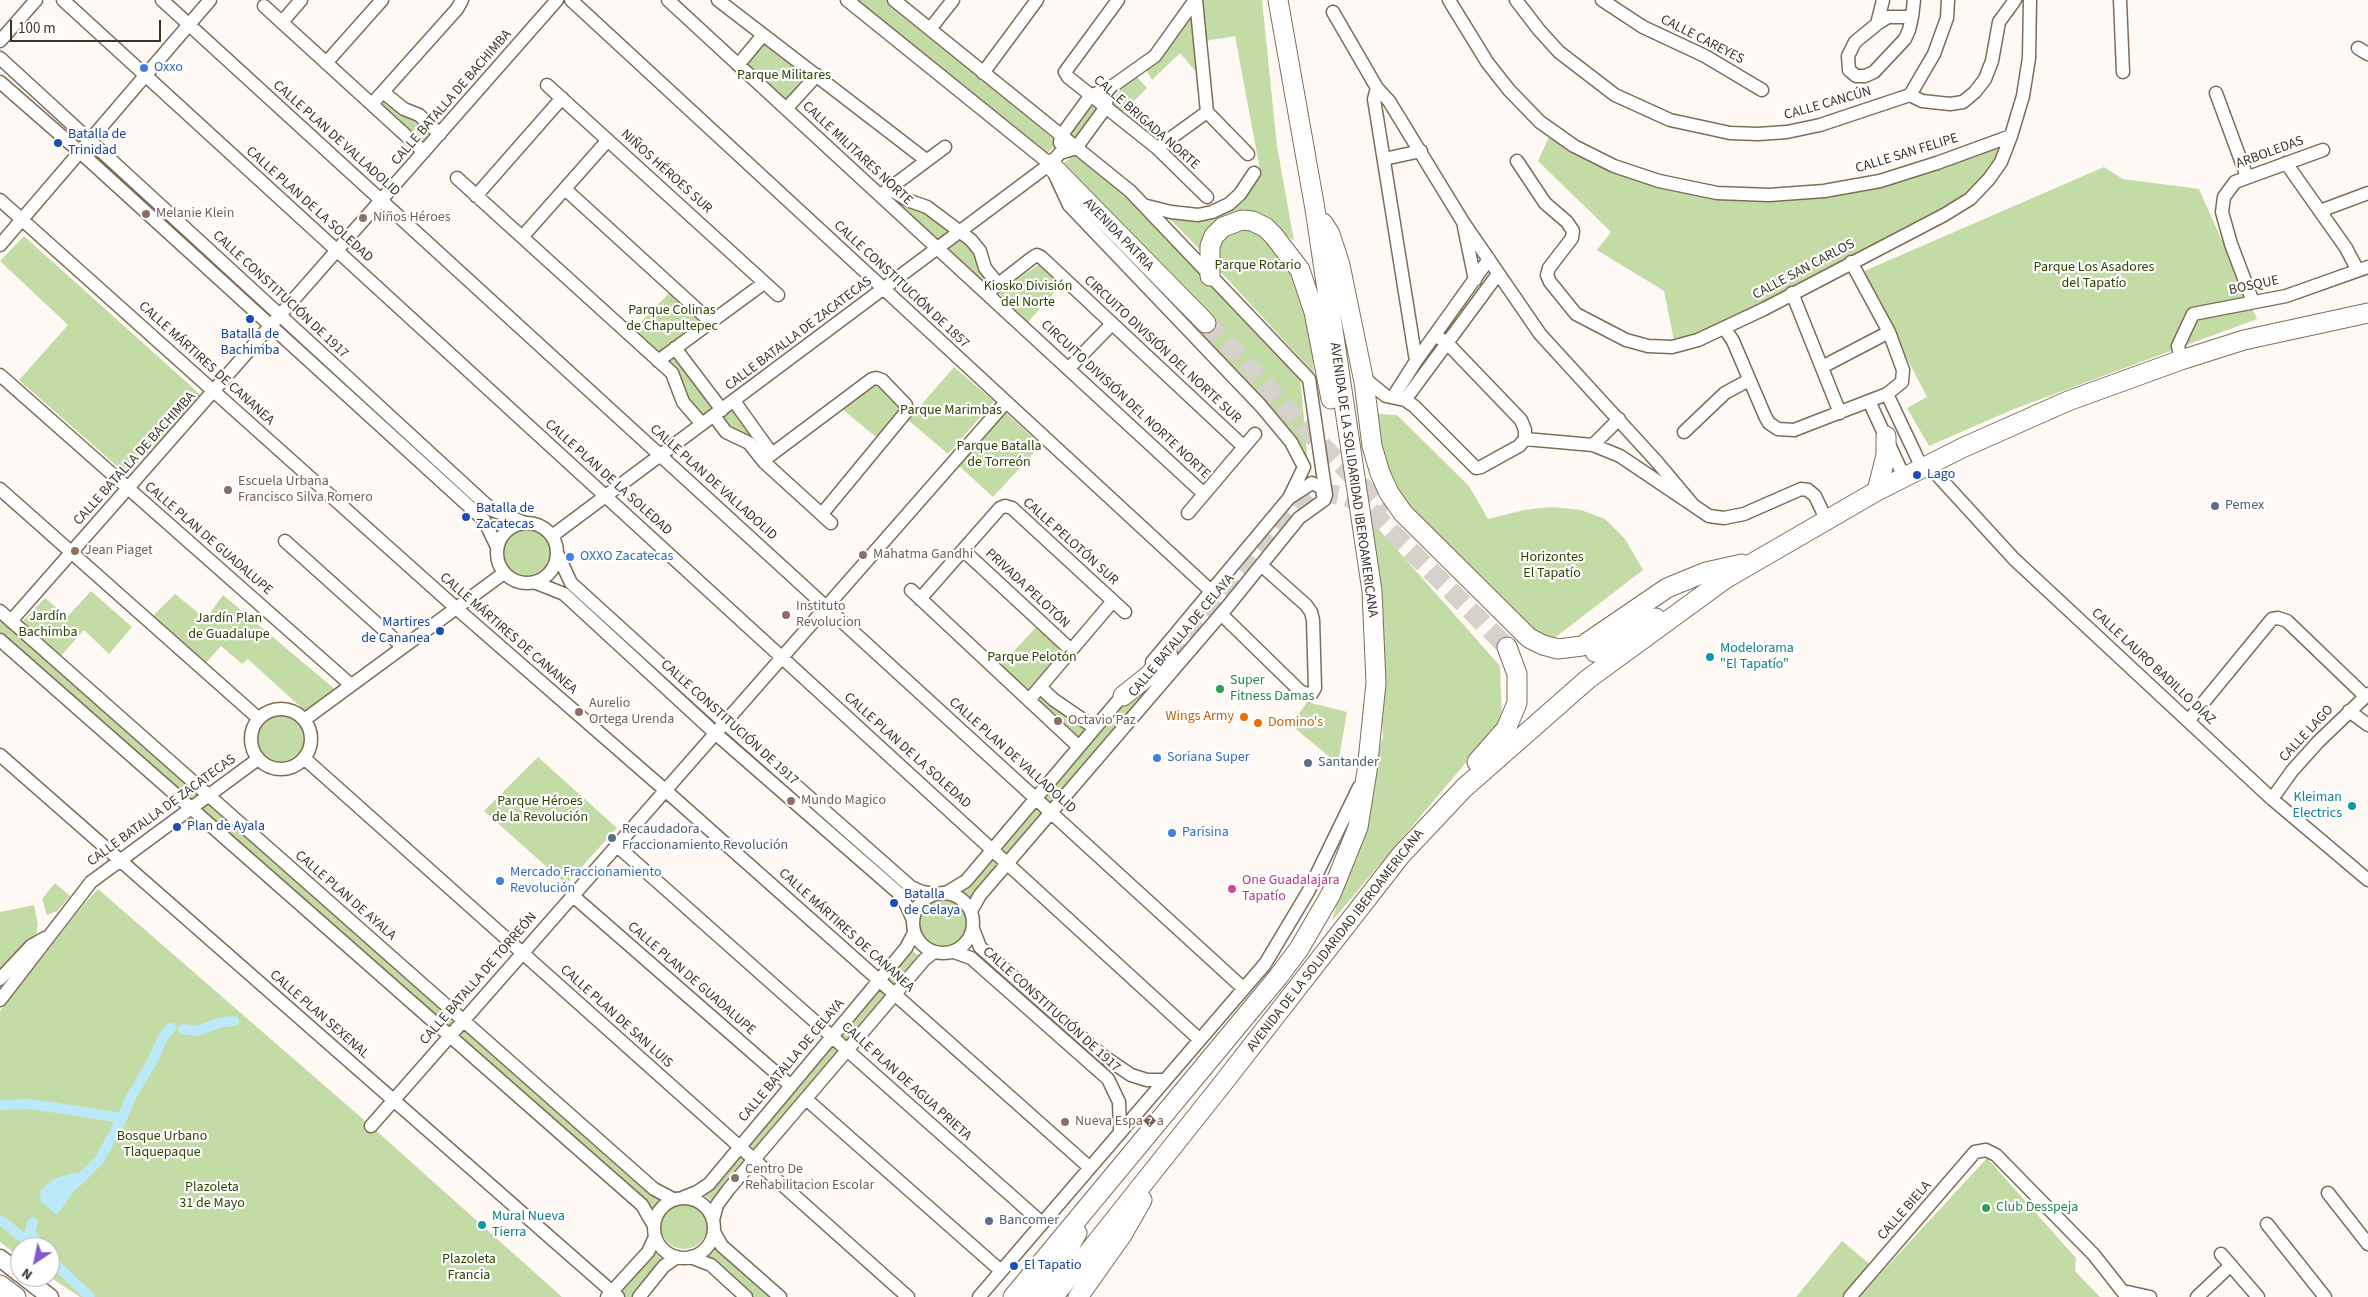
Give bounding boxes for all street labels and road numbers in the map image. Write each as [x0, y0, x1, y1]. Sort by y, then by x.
street label: CALLE CAREYES [1657, 12, 1747, 68]
street label: CALLE BATALLA DE BACHIMBA [388, 27, 516, 169]
street label: CALLE BRIGADA NORTE [1089, 72, 1203, 174]
street label: CALLE PLAN DE VALLADOLID [269, 77, 403, 201]
street label: CALLE CANCÚN [1782, 84, 1874, 124]
street label: CALLE MILITARES NORTE [798, 98, 916, 210]
street label: NIÑOS HÉROES SUR [617, 127, 715, 217]
street label: CALLE SAN FELIPE [1854, 130, 1960, 178]
street label: ARBOLEDAS [2234, 133, 2306, 173]
street label: CALLE PLAN DE LA SOLEDAD [242, 143, 376, 267]
street label: AVENIDA PATRIA [1079, 195, 1157, 275]
street label: CALLE CONSTITUCIÓN DE 1857 [830, 218, 972, 352]
street label: CALLE CONSTITUCIÓN DE 1917 [209, 228, 351, 362]
street label: CALLE SAN CARLOS [1750, 236, 1858, 304]
street label: CALLE BATALLA DE ZACATECAS [722, 273, 876, 395]
street label: CIRCUITO DIVISIÓN DEL NORTE SUR [1080, 273, 1244, 427]
street label: BOSQUE [2227, 273, 2281, 299]
street label: CALLE MÁRTIRES DE CANANEA [135, 299, 277, 429]
street label: CIRCUITO DIVISIÓN DEL NORTE NORTE [1037, 317, 1213, 483]
street label: AVENIDA DE LA SOLIDARIDAD IBEROAMERICANA [1325, 341, 1381, 619]
street label: CALLE BATALLA DE BACHIMBA [70, 389, 200, 529]
street label: CALLE PLAN DE LA SOLEDAD [541, 416, 675, 540]
street label: CALLE PLAN DE VALLADOLID [646, 421, 780, 545]
street label: CALLE PLAN DE GUADALUPE [141, 479, 275, 599]
street label: CALLE PELOTÓN SUR [1019, 495, 1121, 589]
street label: PRIVADA PELOTÓN [981, 546, 1073, 632]
street label: CALLE MÁRTIRES DE CANANEA [436, 570, 580, 698]
street label: CALLE BATALLA DE CELAYA [1126, 571, 1238, 701]
street label: CALLE LAURO BADILLO DÍAZ [2087, 605, 2219, 729]
street label: CALLE CONSTITUCIÓN DE 1917 [657, 657, 801, 789]
street label: CALLE PLAN DE LA SOLEDAD [840, 689, 974, 813]
street label: CALLE PLAN DE VALLADOLID [945, 694, 1079, 818]
street label: CALLE LAGO [2276, 702, 2338, 766]
street label: CALLE BATALLA DE ZACATECAS [84, 751, 240, 871]
street label: AVENIDA DE LA SOLIDARIDAD IBEROAMERICANA [1244, 826, 1428, 1056]
street label: CALLE PLAN DE AYALA [291, 848, 399, 944]
street label: CALLE MÁRTIRES DE CANANEA [775, 866, 917, 996]
street label: CALLE BATALLA DE TORREÓN [417, 909, 541, 1049]
street label: CALLE PLAN DE GUADALUPE [624, 919, 758, 1039]
street label: CALLE CONSTITUCIÓN DE 1917 [979, 944, 1123, 1076]
street label: CALLE PLAN DE SAN LUIS [556, 962, 676, 1072]
street label: CALLE PLAN SEXENAL [266, 967, 372, 1063]
street label: CALLE BATALLA DE CELAYA [736, 996, 848, 1126]
street label: CALLE PLAN DE AGUA PRIETA [838, 1019, 974, 1145]
street label: CALLE BIELA [1875, 1178, 1935, 1244]

